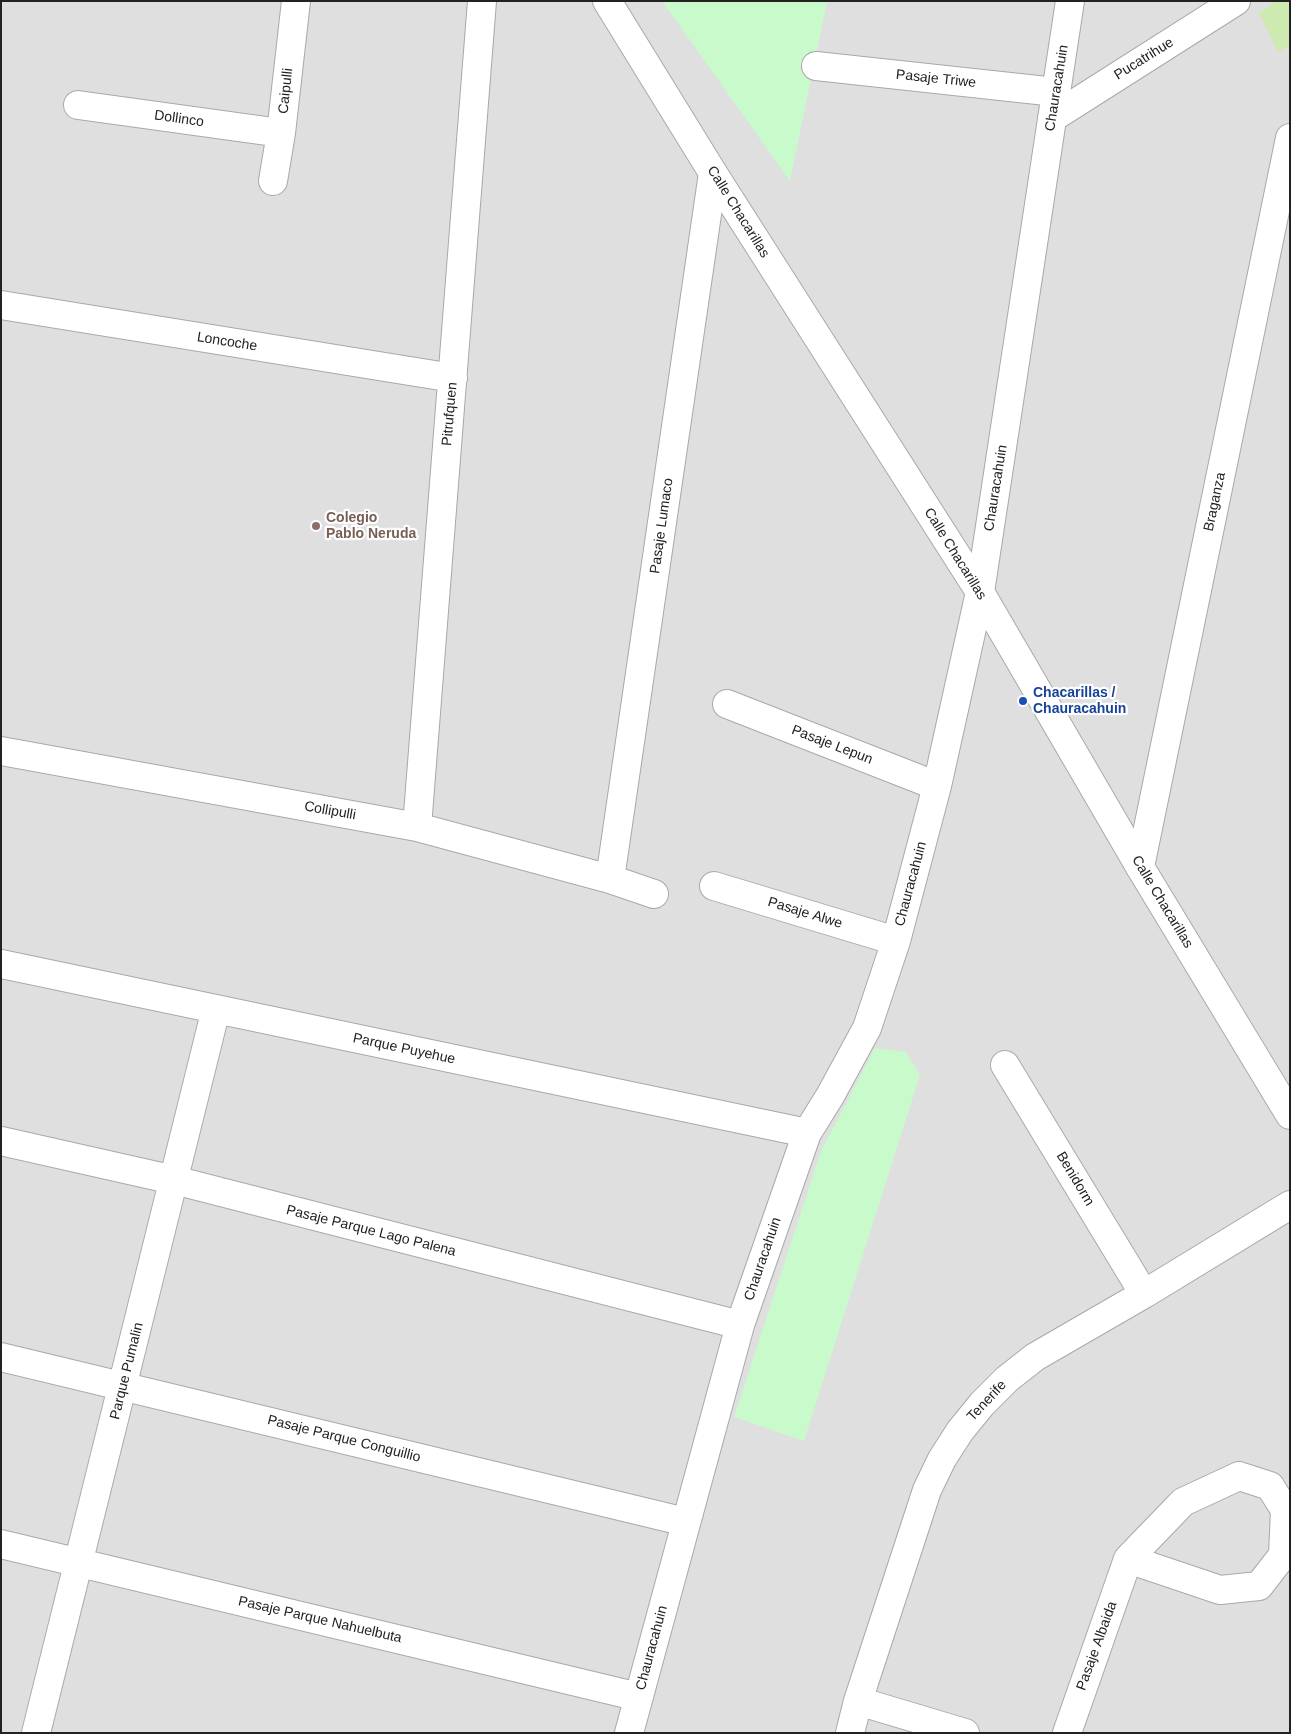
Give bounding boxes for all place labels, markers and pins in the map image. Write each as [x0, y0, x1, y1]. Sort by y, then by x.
place label: Colegio Pablo Neruda [326, 510, 416, 542]
marker: Colegio Pablo Neruda [310, 520, 322, 532]
place label: Chacarillas / Chauracahuin [1033, 685, 1126, 718]
marker: Chacarillas / Chauracahuin [1017, 695, 1029, 707]

